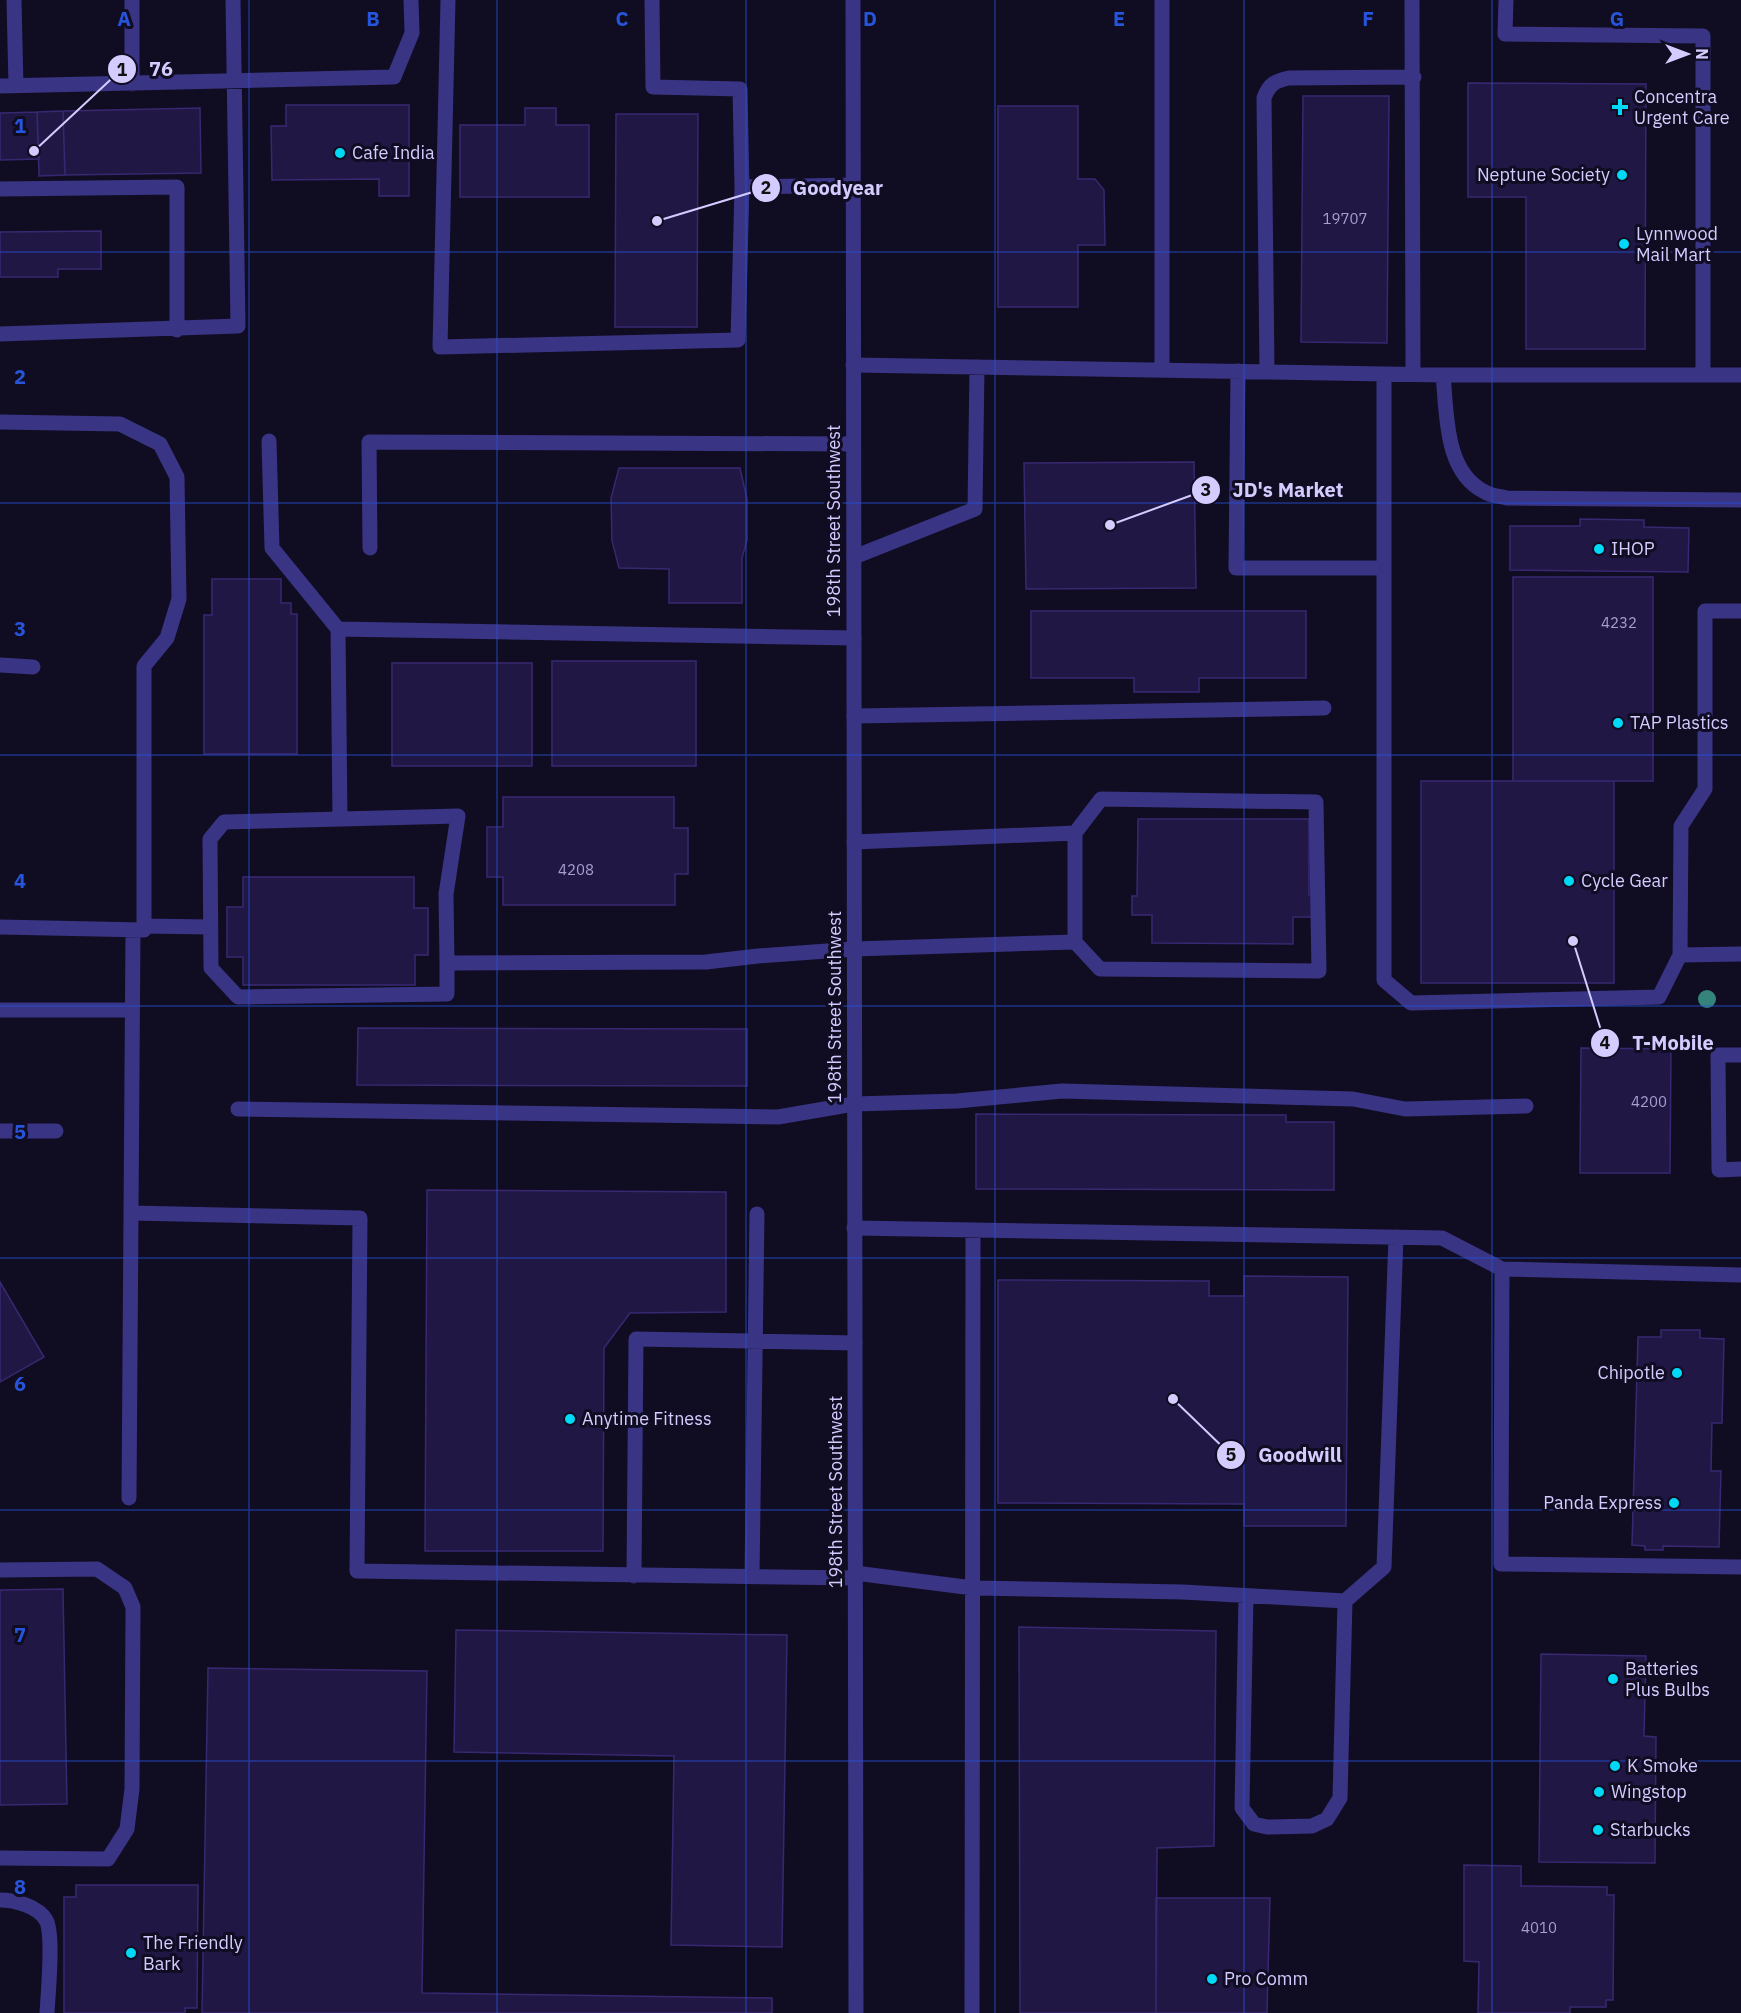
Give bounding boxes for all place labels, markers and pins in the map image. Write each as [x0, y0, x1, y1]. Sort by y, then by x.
callout: 76 [107, 50, 185, 88]
place label: Concentra Urgent Care [1634, 85, 1730, 129]
marker: Concentra Urgent Care [1611, 98, 1629, 116]
place label: Cafe India [352, 141, 435, 164]
marker: Cafe India [333, 146, 347, 160]
place label: Neptune Society [1477, 163, 1610, 186]
marker: Neptune Society [1615, 168, 1629, 182]
callout: Goodyear [751, 169, 896, 207]
place label: Lynnwood Mail Mart [1636, 222, 1718, 266]
marker: Lynnwood Mail Mart [1617, 237, 1631, 251]
callout: JD's Market [1191, 471, 1356, 509]
place label: IHOP [1611, 537, 1655, 560]
marker: IHOP [1592, 542, 1606, 556]
place label: TAP Plastics [1630, 711, 1729, 734]
marker: TAP Plastics [1611, 716, 1625, 730]
place label: Cycle Gear [1581, 869, 1668, 892]
marker: Cycle Gear [1562, 874, 1576, 888]
callout: T-Mobile [1590, 1024, 1726, 1062]
place label: Chipotle [1597, 1361, 1665, 1384]
marker: Chipotle [1670, 1366, 1684, 1380]
place label: Anytime Fitness [582, 1407, 712, 1430]
marker: Anytime Fitness [563, 1412, 577, 1426]
callout: Goodwill [1216, 1436, 1354, 1474]
place label: Panda Express [1543, 1491, 1662, 1514]
marker: Panda Express [1667, 1496, 1681, 1510]
place label: Batteries Plus Bulbs [1625, 1657, 1710, 1701]
marker: Batteries Plus Bulbs [1606, 1672, 1620, 1686]
place label: K Smoke [1627, 1754, 1698, 1777]
marker: K Smoke [1608, 1759, 1622, 1773]
place label: Wingstop [1611, 1780, 1687, 1803]
marker: Wingstop [1592, 1785, 1606, 1799]
place label: Starbucks [1610, 1818, 1691, 1841]
marker: Starbucks [1591, 1823, 1605, 1837]
place label: The Friendly Bark [143, 1931, 243, 1975]
marker: The Friendly Bark [124, 1946, 138, 1960]
place label: Pro Comm [1224, 1967, 1308, 1990]
marker: Pro Comm [1205, 1972, 1219, 1986]

